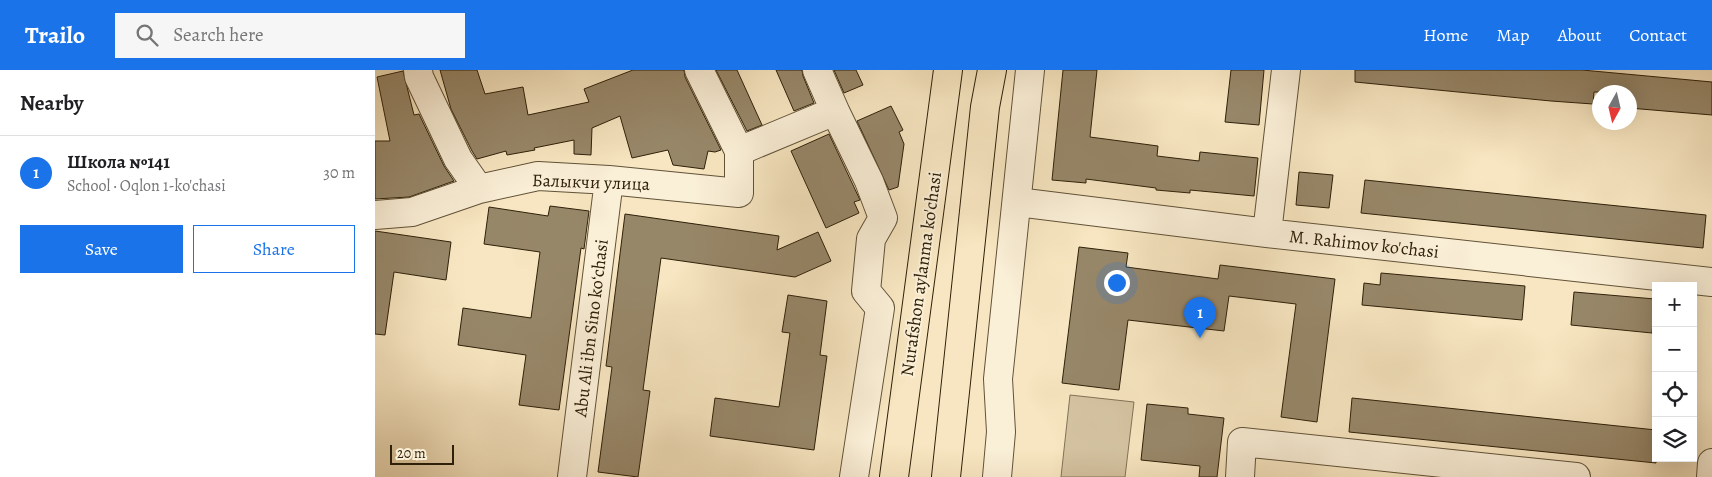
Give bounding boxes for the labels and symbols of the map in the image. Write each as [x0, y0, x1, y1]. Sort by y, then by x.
north arrow [1592, 85, 1637, 130]
street label: Балыкчи улица [532, 168, 651, 196]
street label: Nurafshon aylanma ko'chasi [895, 170, 947, 378]
street label: M. Rahimov ko'chasi [1288, 224, 1440, 264]
street label: Abu Ali ibn Sino koʻchasi [568, 238, 614, 419]
your location [1104, 270, 1130, 296]
pin: 1 [1184, 297, 1216, 338]
scale bar [390, 442, 454, 465]

